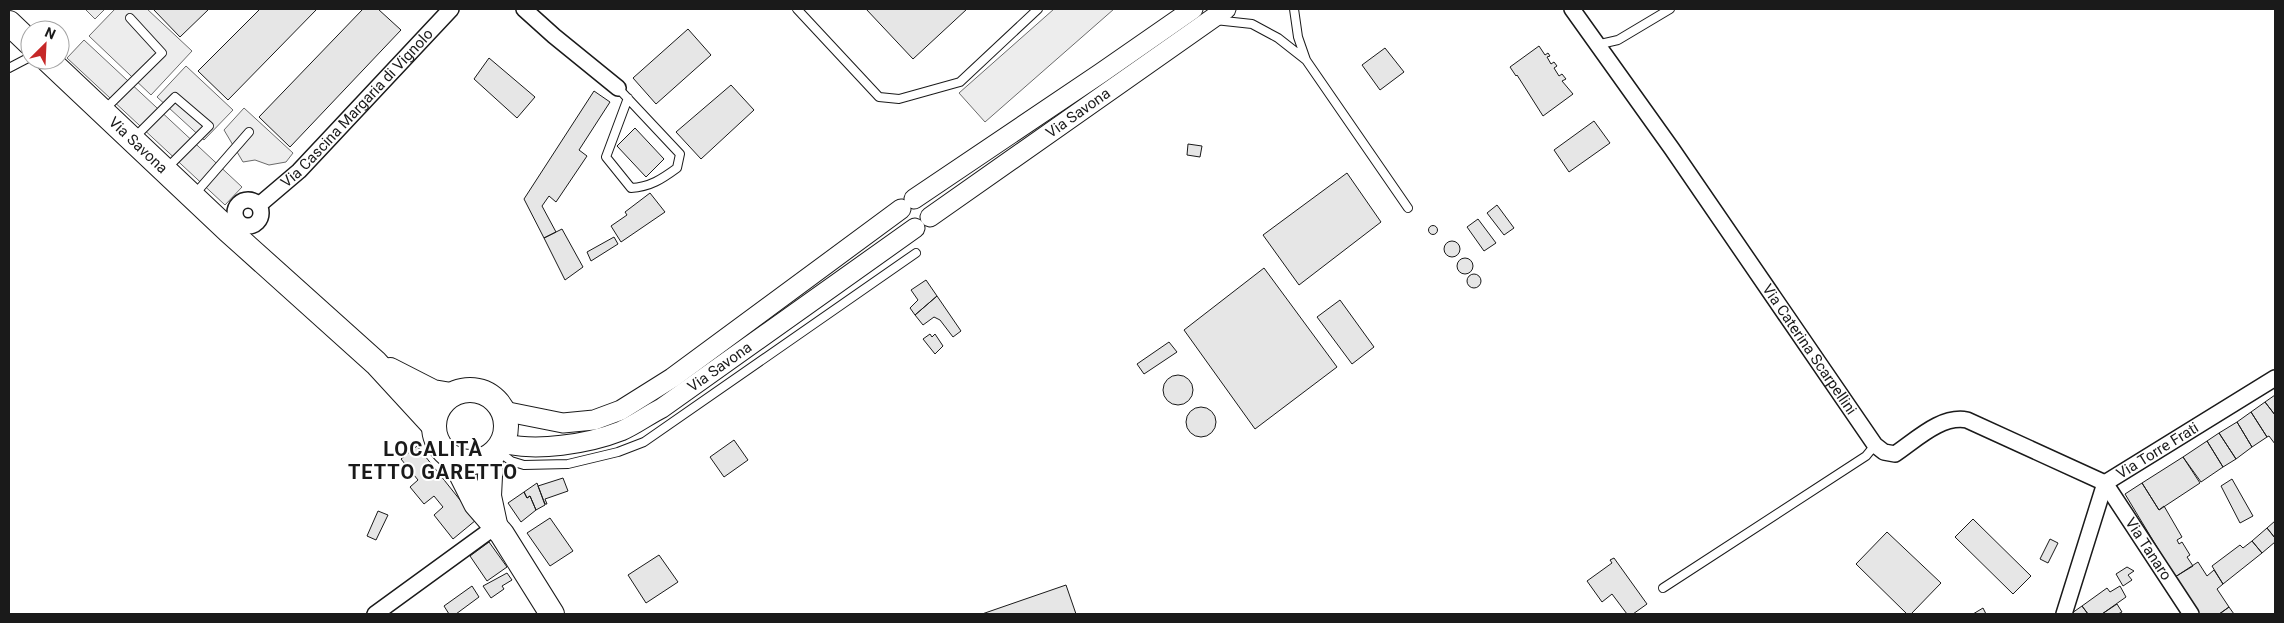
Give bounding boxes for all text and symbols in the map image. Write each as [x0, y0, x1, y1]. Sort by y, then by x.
north arrow [20, 20, 70, 70]
text: N [43, 24, 58, 42]
street label: Via Cascina Margaria di Vignolo [277, 25, 437, 191]
street label: Via Savona [1043, 84, 1114, 142]
street label: Via Savona [105, 113, 171, 177]
street label: Via Caterina Scarpellini [1758, 281, 1860, 418]
street label: Via Savona [684, 338, 755, 396]
street label: Via Torre Frati [2113, 418, 2202, 483]
district label: LOCALITÀ TETTO GARETTO [348, 437, 518, 484]
street label: Via Tanaro [2121, 514, 2175, 584]

